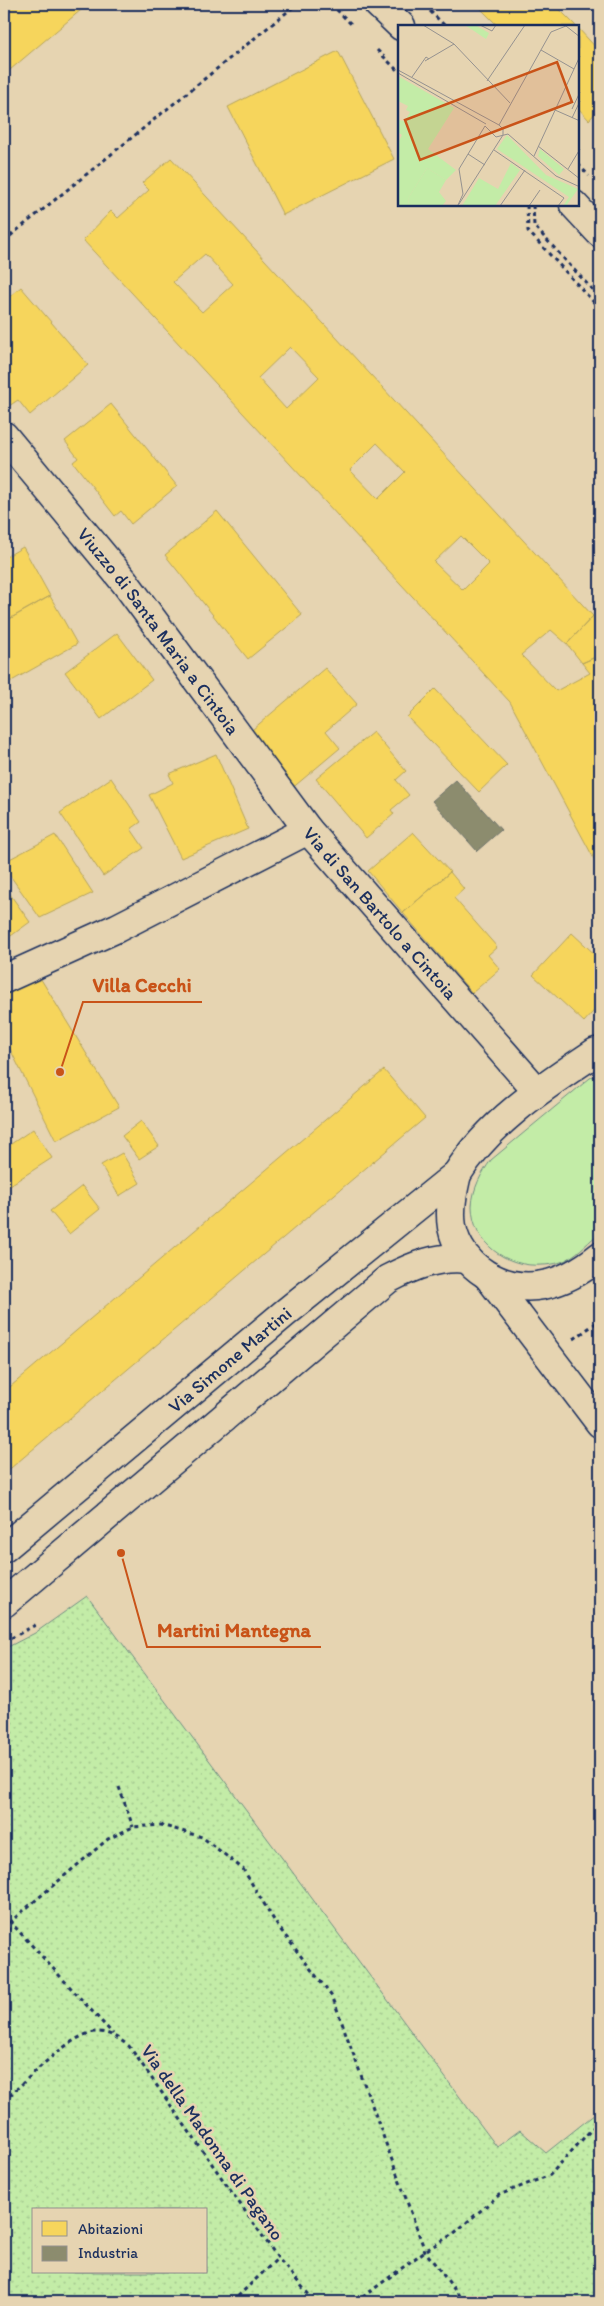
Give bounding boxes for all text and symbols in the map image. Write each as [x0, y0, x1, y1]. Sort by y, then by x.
inset map [398, 25, 579, 206]
street label: Viuzzo di Santa Maria a Cintoia [72, 523, 245, 739]
street label: Via di San Bartolo a Cintoia [298, 822, 462, 1004]
callout: Villa Cecchi [83, 967, 202, 1002]
text: Villa Cecchi [92, 973, 192, 997]
street label: Via Simone Martini [164, 1302, 296, 1418]
callout: Martini Mantegna [147, 1612, 321, 1647]
text: Martini Mantegna [157, 1618, 312, 1643]
street label: Via della Madonna di Pagano [136, 2040, 289, 2245]
legend [32, 2208, 208, 2274]
text: Abitazioni [78, 2220, 143, 2238]
text: Industria [78, 2244, 138, 2262]

